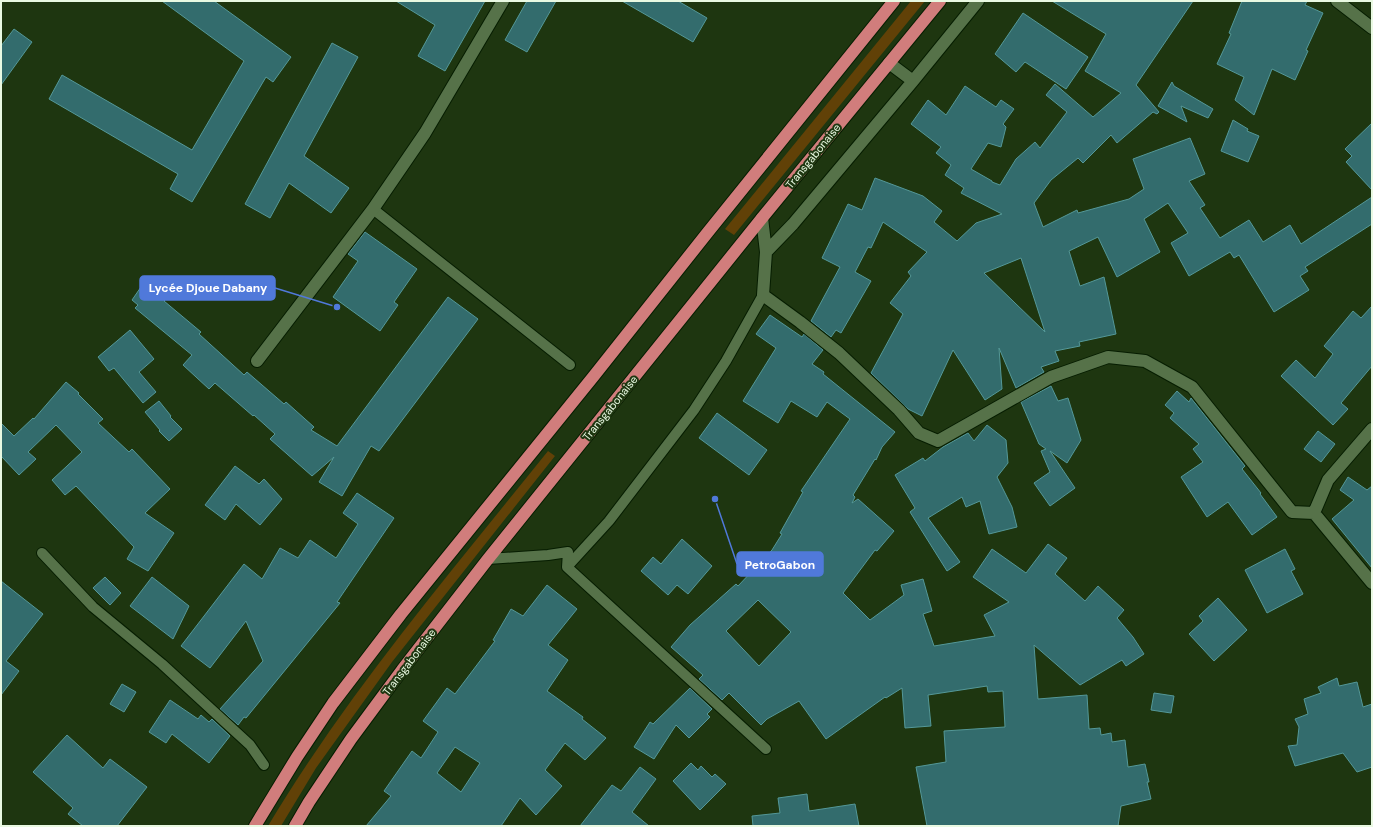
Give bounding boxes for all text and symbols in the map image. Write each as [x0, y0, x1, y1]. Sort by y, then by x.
street label: Transgabonaise [782, 121, 844, 191]
callout: Lycée Djoue Dabany [140, 276, 275, 300]
text: Lycée Djoue Dabany [149, 280, 268, 296]
street label: Transgabonaise [579, 373, 641, 443]
callout: PetroGabon [737, 552, 823, 576]
text: PetroGabon [745, 557, 815, 573]
street label: Transgabonaise [379, 626, 439, 698]

